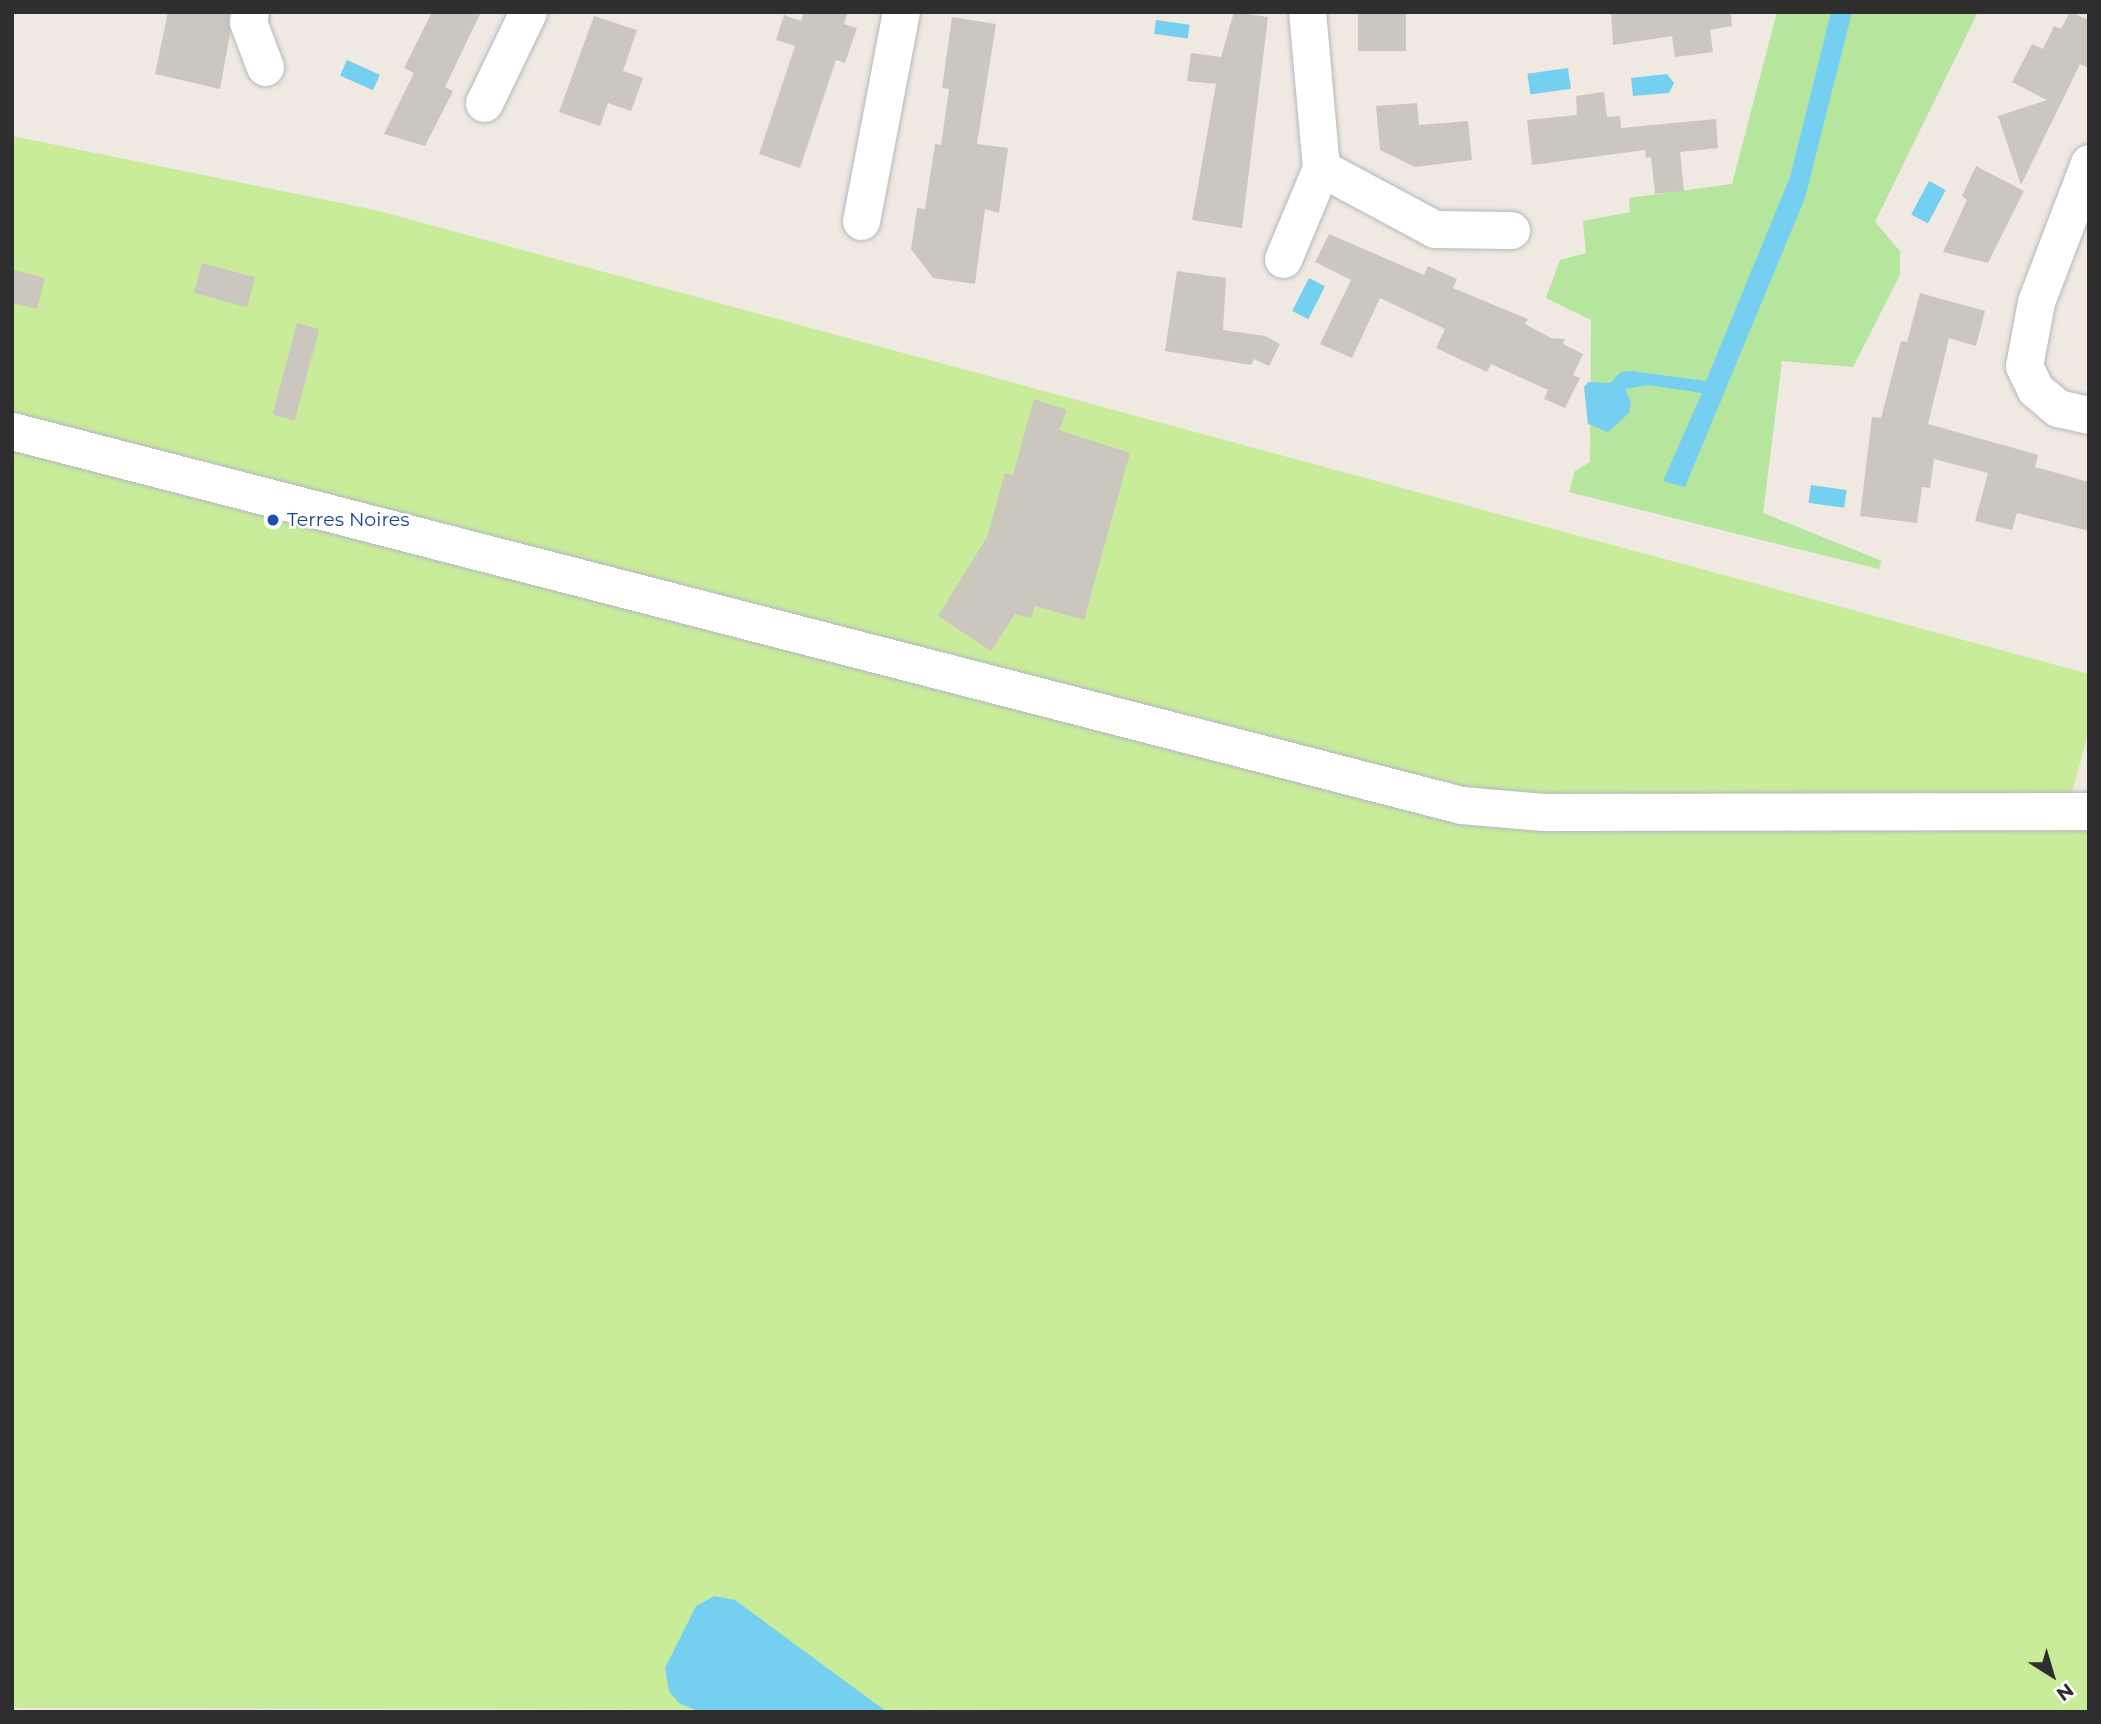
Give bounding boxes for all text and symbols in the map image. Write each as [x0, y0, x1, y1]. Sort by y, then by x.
place label: Terres Noires [287, 509, 410, 531]
marker: Terres Noires [265, 512, 281, 528]
north arrow [2017, 1640, 2087, 1710]
text: N [2052, 1678, 2078, 1706]

